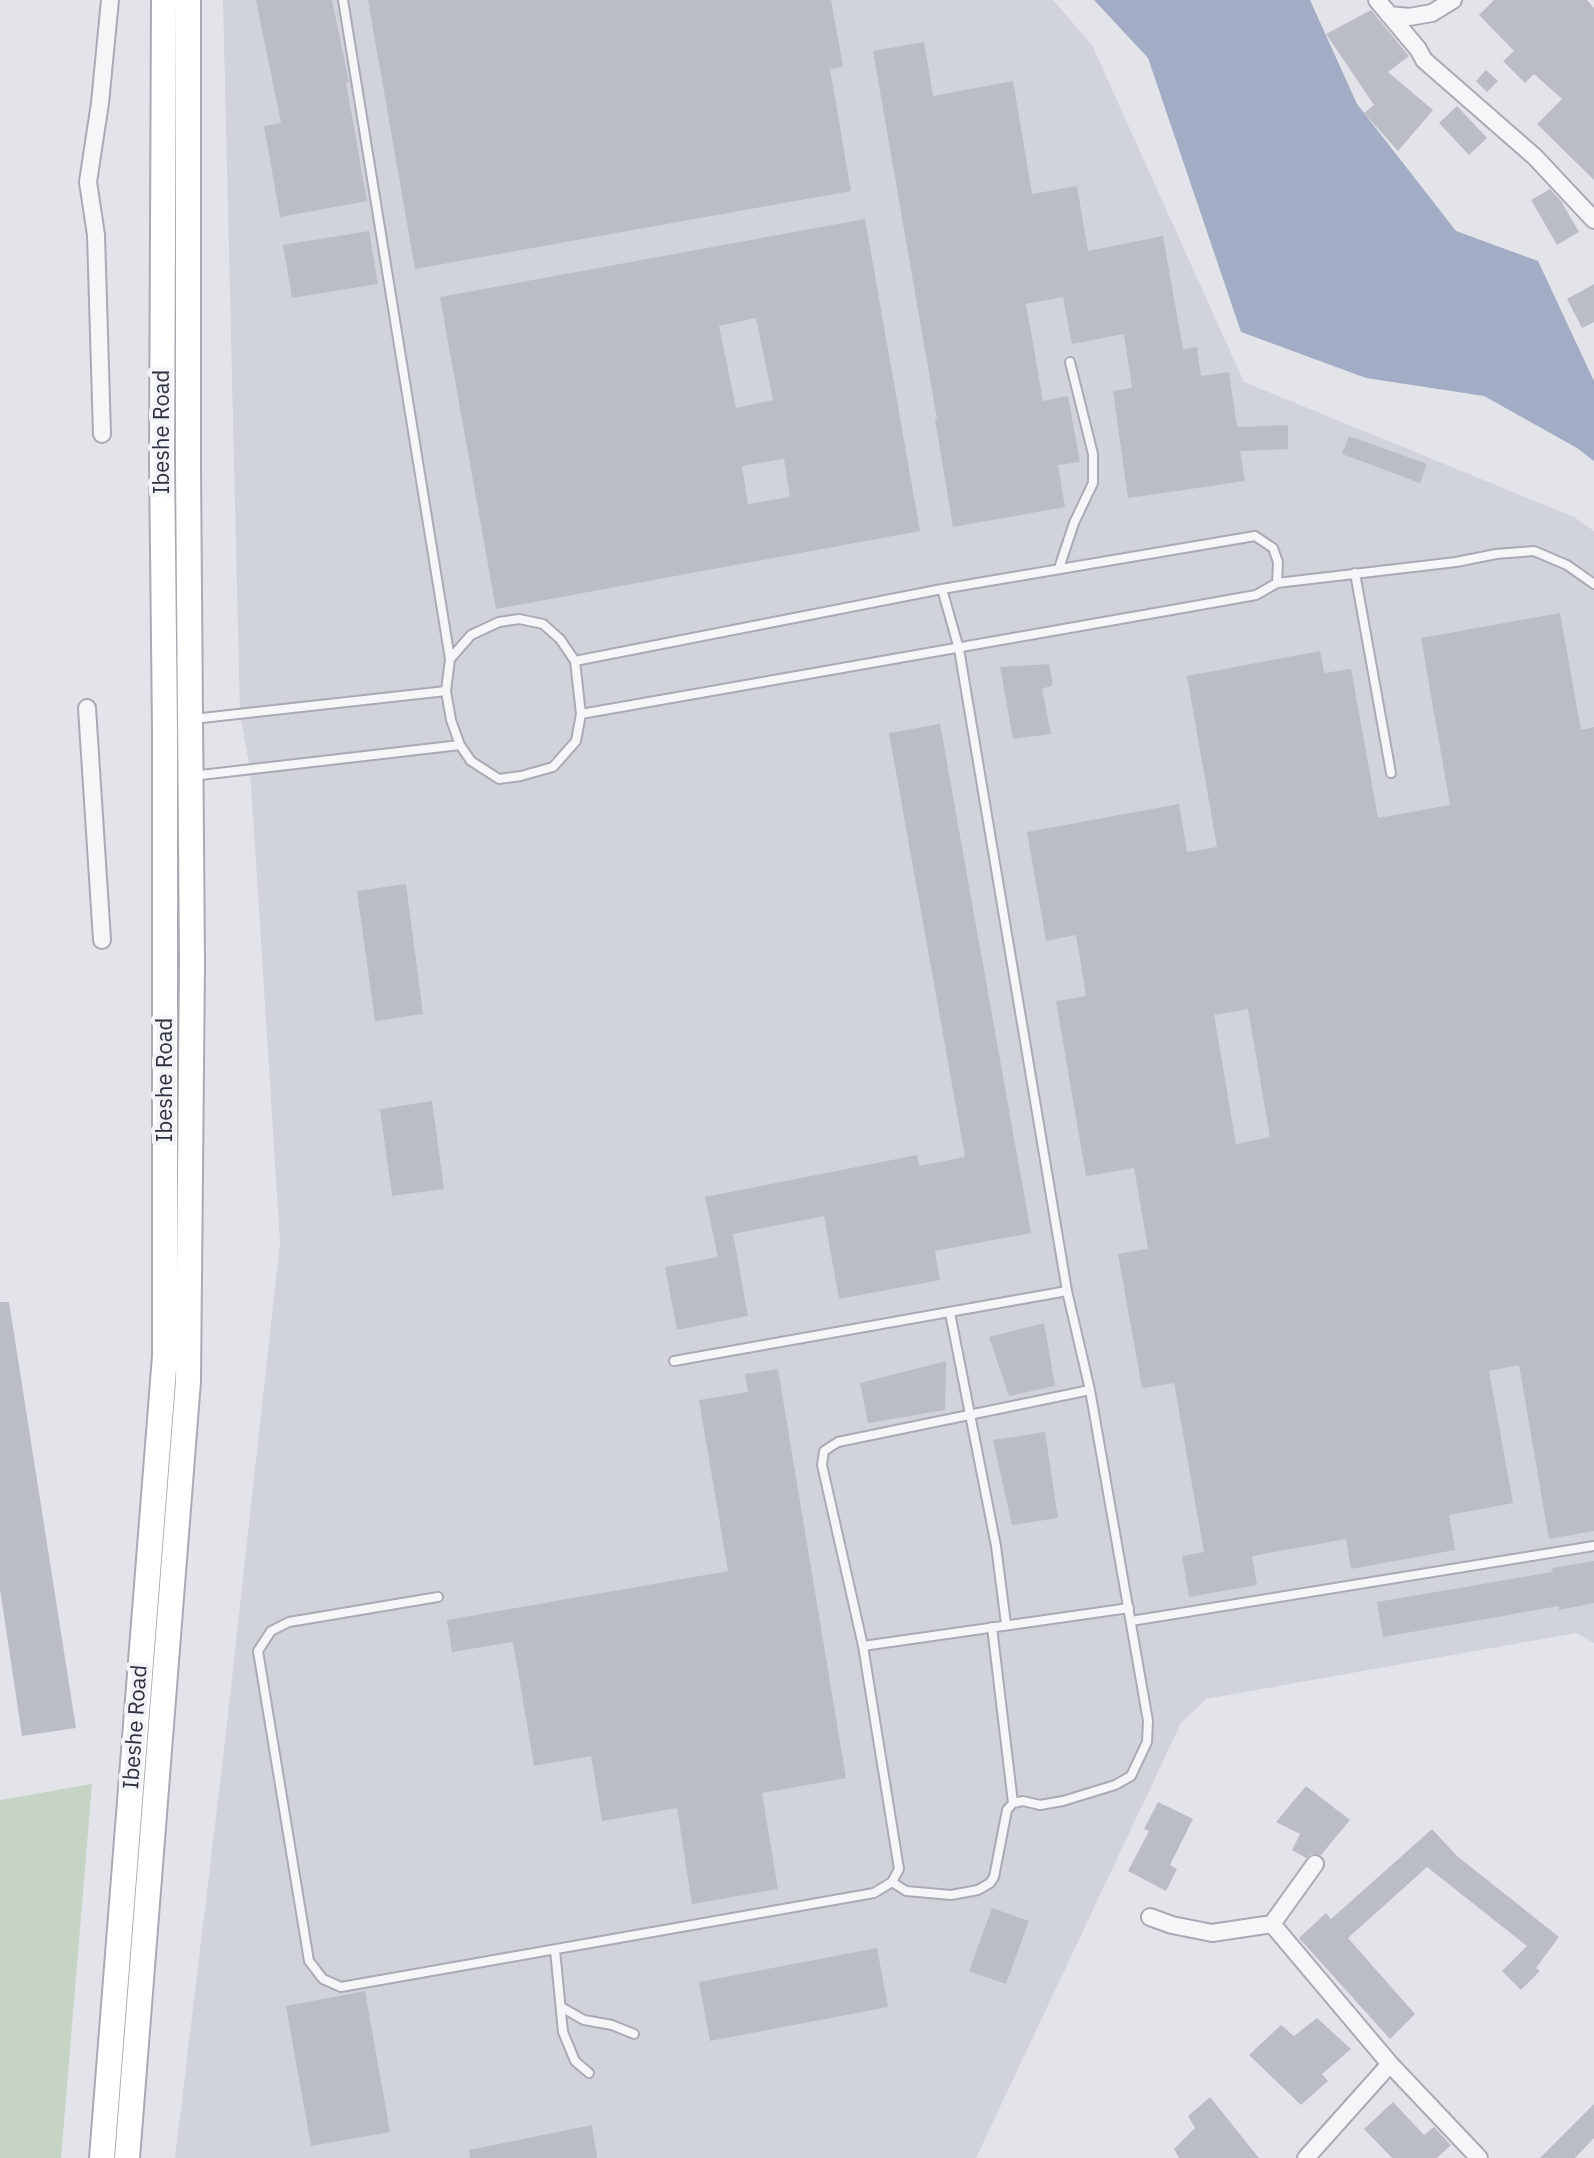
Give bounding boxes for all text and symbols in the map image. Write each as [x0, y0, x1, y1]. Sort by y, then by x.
street label: Ibeshe Road [150, 370, 176, 494]
street label: Ibeshe Road [153, 1018, 179, 1142]
street label: Ibeshe Road [118, 1664, 154, 1790]

